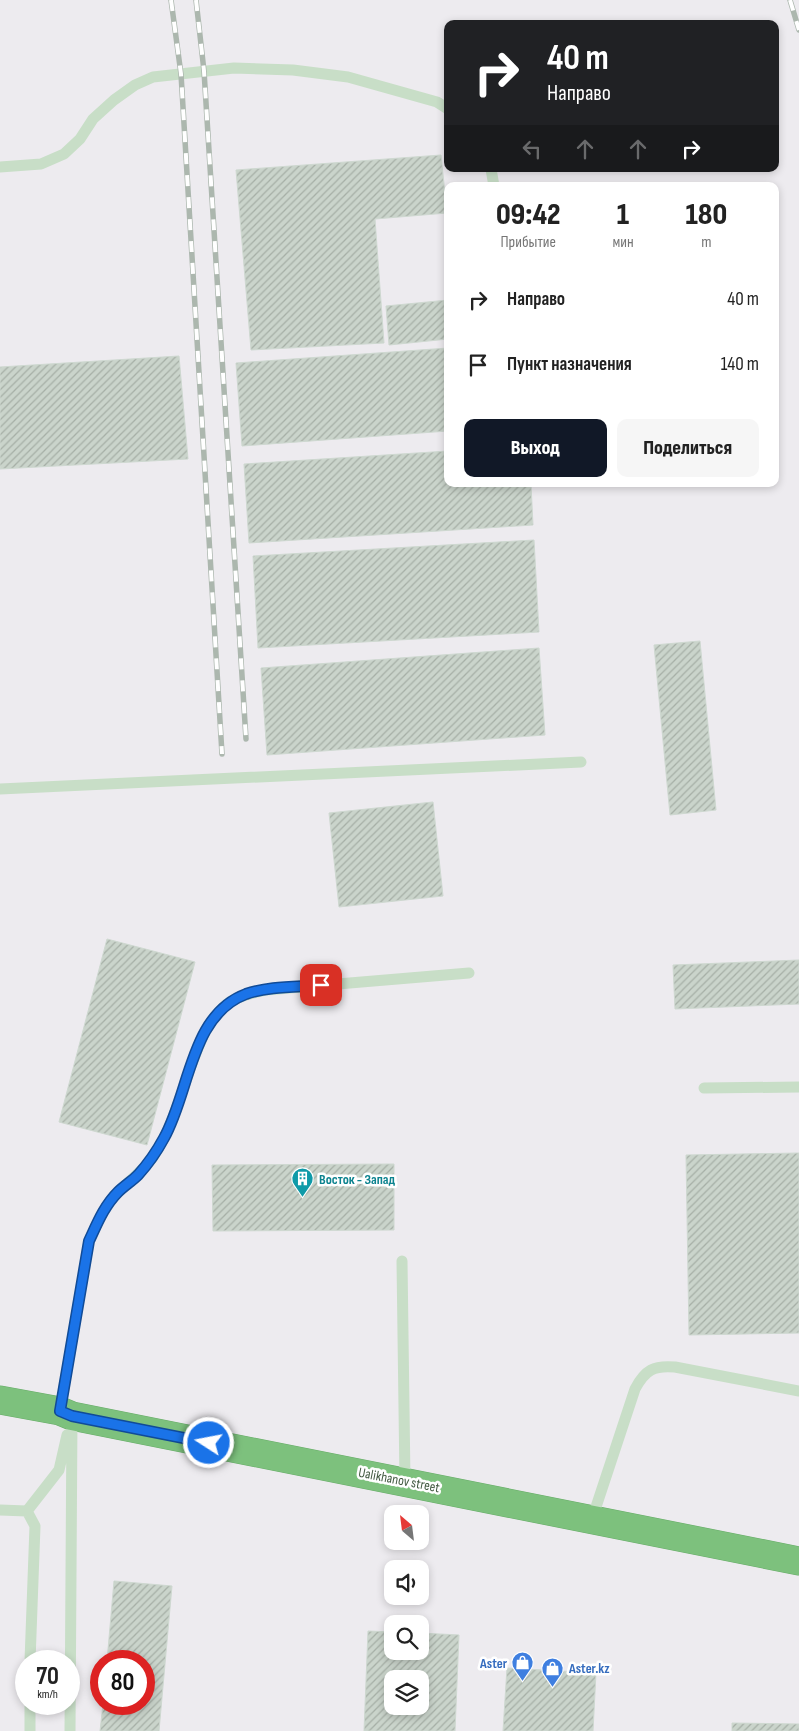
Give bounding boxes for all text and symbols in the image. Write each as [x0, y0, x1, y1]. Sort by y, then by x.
text: 40 m [547, 37, 609, 80]
icon: right [464, 40, 529, 105]
text: Направо [547, 80, 611, 107]
icon: left [518, 135, 546, 163]
icon: ahead [571, 135, 599, 163]
icon: ahead [624, 135, 652, 163]
icon: right [677, 135, 705, 163]
text: 09:42 [496, 197, 561, 233]
text: 1 [617, 197, 629, 233]
text: 180 [685, 197, 727, 233]
text: Прибытие [500, 233, 556, 252]
text: мин [612, 233, 634, 252]
text: m [701, 233, 711, 252]
icon: right [464, 286, 492, 314]
text: Направо [507, 288, 565, 311]
text: 40 m [727, 288, 759, 311]
icon: arrive [464, 351, 492, 379]
text: Пункт назначения [507, 353, 632, 376]
text: 140 m [721, 353, 759, 376]
button: Выход [464, 419, 607, 477]
button: Поделиться [617, 419, 759, 477]
pin [300, 964, 342, 1006]
icon: arrive [307, 971, 335, 999]
building icon: Восток - Запад [291, 1167, 315, 1198]
place label: Восток - Запад [319, 1171, 395, 1188]
position arrow [182, 1416, 234, 1468]
street label: Ualikhanov street [357, 1464, 441, 1496]
north arrow [384, 1505, 429, 1550]
map controls [384, 1505, 429, 1715]
button: sound [384, 1560, 429, 1605]
button: search [384, 1615, 429, 1660]
speed limit sign: 80 [90, 1650, 155, 1715]
shop icon: Aster [511, 1651, 535, 1682]
place label: Aster [479, 1655, 508, 1672]
shop icon: Aster.kz [541, 1656, 565, 1687]
place label: Aster.kz [568, 1660, 610, 1677]
text: 70 [36, 1661, 59, 1692]
button: layers [384, 1670, 429, 1715]
text: km/h [37, 1687, 58, 1702]

